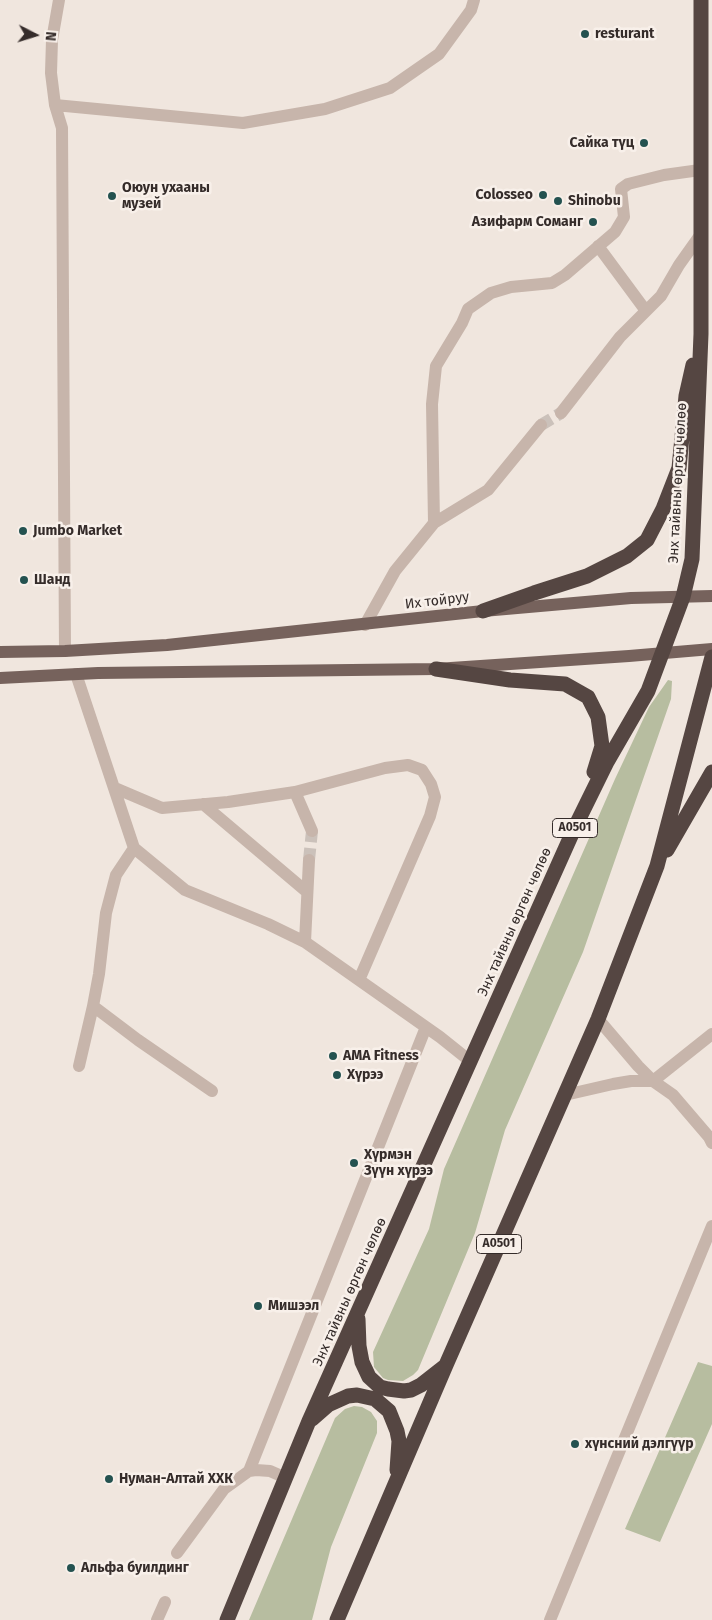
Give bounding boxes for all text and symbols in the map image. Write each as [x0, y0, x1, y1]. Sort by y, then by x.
north arrow [10, 10, 60, 60]
place label: resturant [595, 26, 654, 42]
marker: resturant [579, 28, 591, 40]
text: N [42, 31, 59, 42]
place label: Сайка түц [570, 135, 634, 151]
marker: Сайка түц [638, 137, 650, 149]
place label: Оюун ухааны музей [122, 180, 210, 212]
place label: Colosseo [475, 187, 533, 203]
marker: Colosseo [537, 189, 549, 201]
marker: Оюун ухааны музей [106, 190, 118, 202]
place label: Shinobu [568, 193, 621, 209]
marker: Shinobu [552, 195, 564, 207]
place label: Азифарм Соманг [472, 214, 583, 230]
marker: Азифарм Соманг [587, 216, 599, 228]
street label: Энх тайвны өргөн чөлөө [665, 402, 691, 564]
place label: Jumbo Market [33, 523, 122, 539]
marker: Jumbo Market [17, 525, 29, 537]
place label: Шанд [34, 572, 70, 588]
marker: Шанд [18, 574, 30, 586]
street label: Их тойруу [404, 589, 470, 613]
road number: A0501 [552, 818, 598, 838]
street label: Энх тайвны өргөн чөлөө [475, 845, 555, 999]
place label: AMA Fitness [343, 1048, 419, 1064]
marker: AMA Fitness [327, 1050, 339, 1062]
place label: Хүрээ [347, 1067, 383, 1083]
marker: Хүрээ [331, 1069, 343, 1081]
place label: Хүрмэн Зүүн хүрээ [364, 1147, 433, 1180]
marker: Хүрмэн Зүүн хүрээ [348, 1157, 360, 1169]
street label: Энх тайвны өргөн чөлөө [310, 1215, 390, 1369]
road number: A0501 [476, 1234, 522, 1254]
place label: Мишээл [268, 1298, 319, 1314]
marker: Мишээл [252, 1300, 264, 1312]
place label: хүнсний дэлгүүр [585, 1436, 694, 1452]
marker: хүнсний дэлгүүр [569, 1438, 581, 1450]
place label: Нуман-Алтай ХХК [119, 1471, 233, 1487]
marker: Нуман-Алтай ХХК [103, 1473, 115, 1485]
place label: Альфа буилдинг [81, 1560, 189, 1576]
marker: Альфа буилдинг [65, 1562, 77, 1574]

